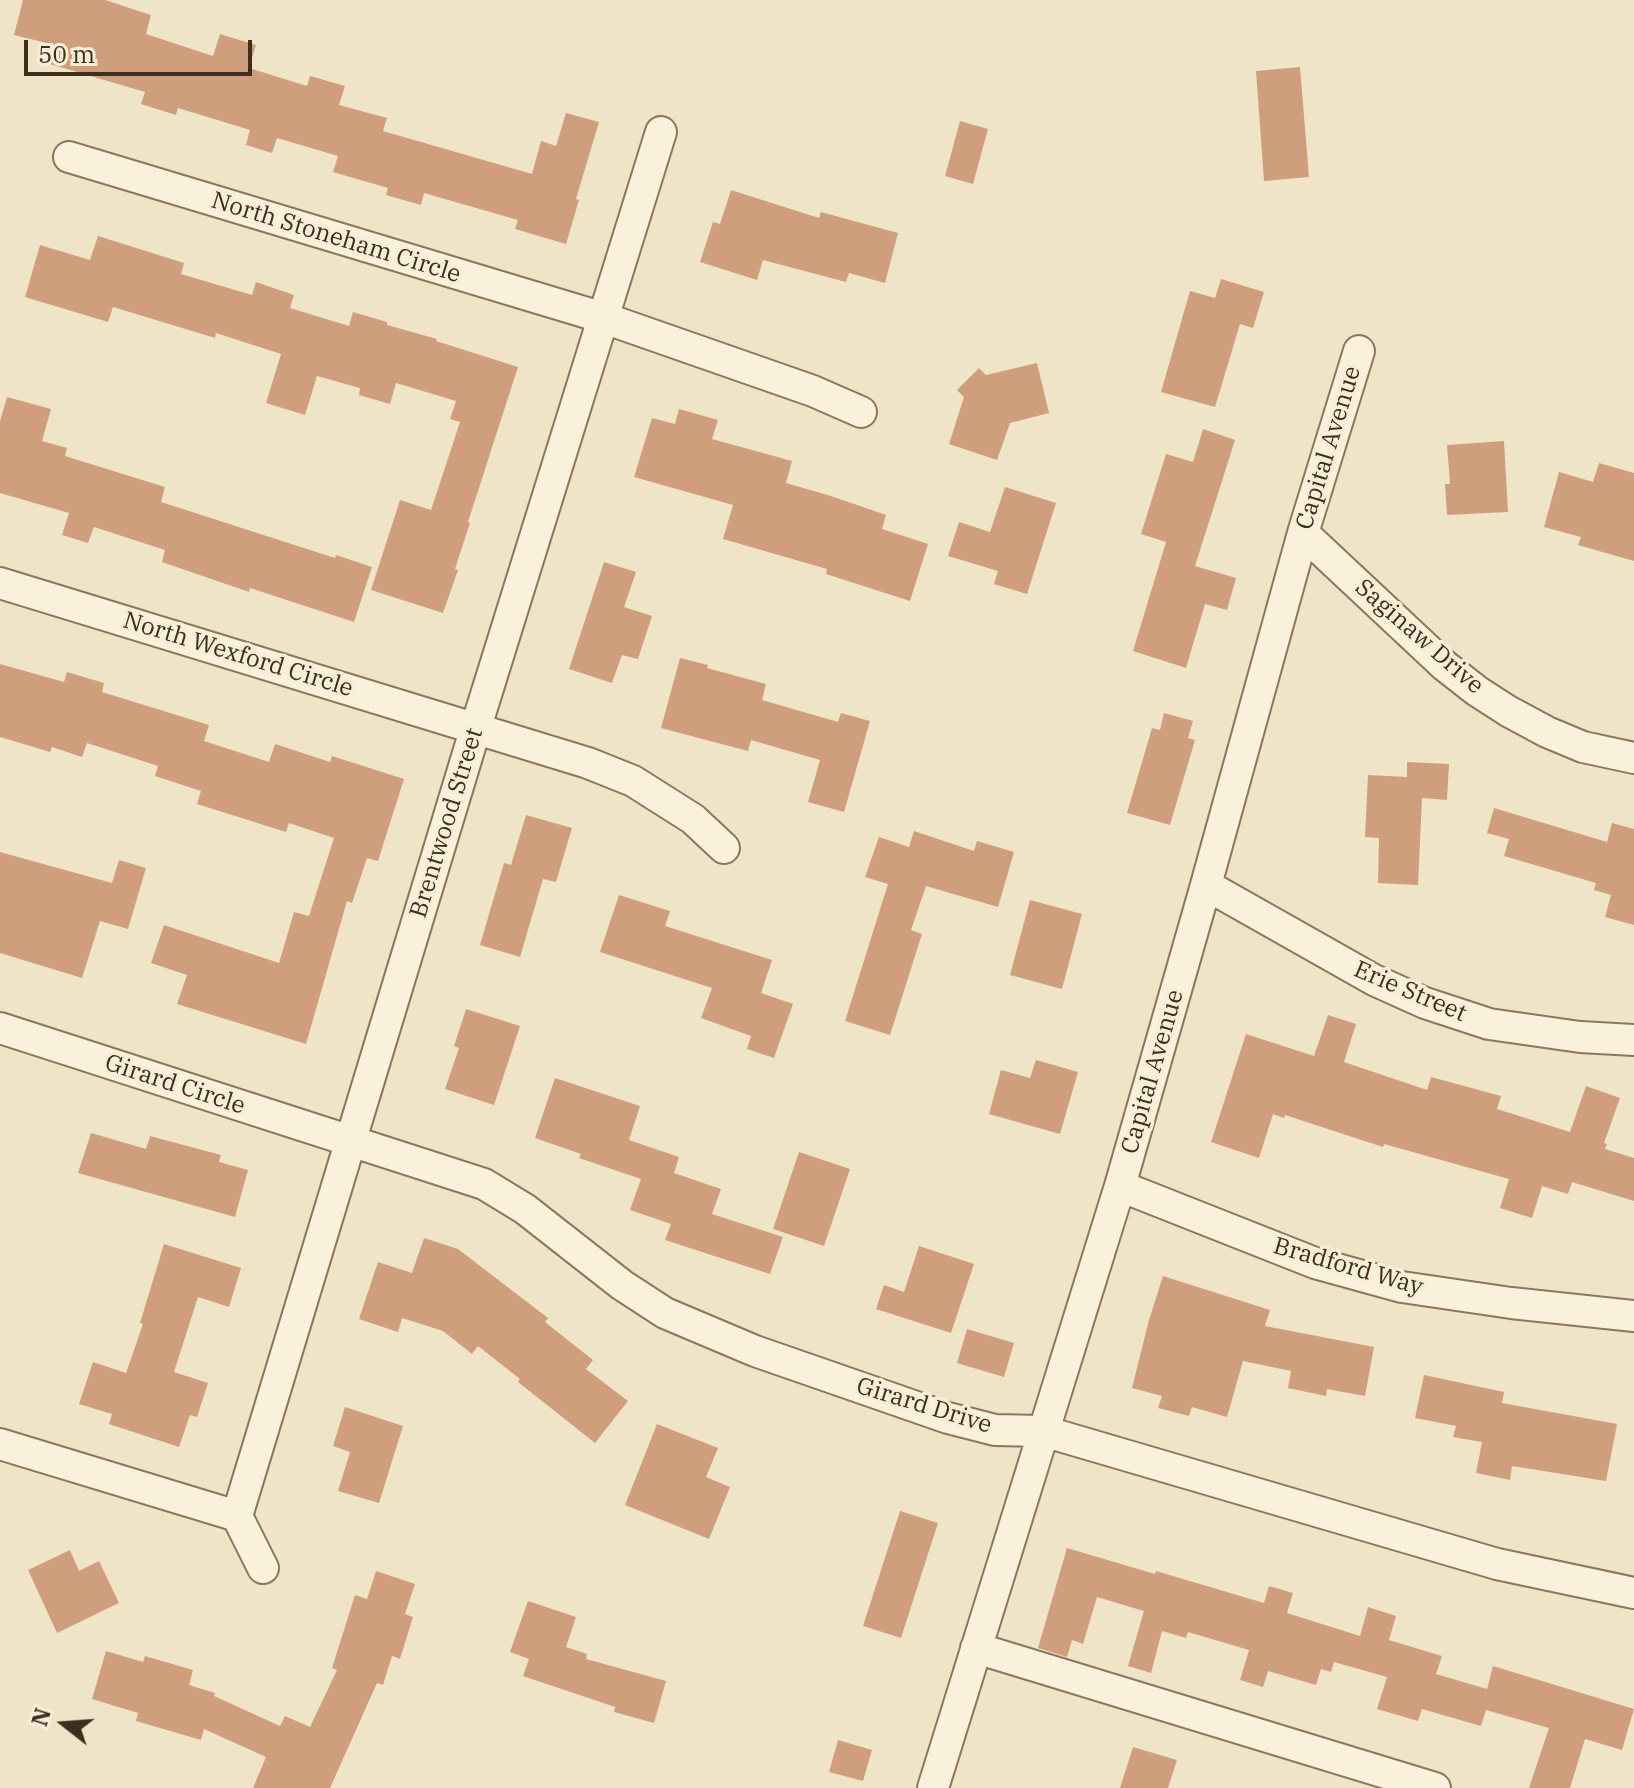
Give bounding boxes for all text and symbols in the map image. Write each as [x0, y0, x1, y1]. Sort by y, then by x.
scale bar [28, 24, 256, 74]
text: 50 m [38, 38, 95, 70]
street label: North Stoneham Circle [208, 186, 464, 290]
street label: Capital Avenue [1290, 363, 1368, 533]
street label: Saginaw Drive [1349, 573, 1489, 701]
street label: North Wexford Circle [120, 606, 356, 704]
street label: Brentwood Street [404, 725, 490, 921]
street label: Erie Street [1349, 955, 1471, 1029]
street label: Capital Avenue [1116, 987, 1190, 1157]
street label: Girard Circle [101, 1049, 249, 1121]
street label: Bradford Way [1270, 1232, 1426, 1302]
street label: Girard Drive [853, 1372, 995, 1440]
north arrow [24, 1684, 104, 1764]
text: N [24, 1704, 57, 1729]

